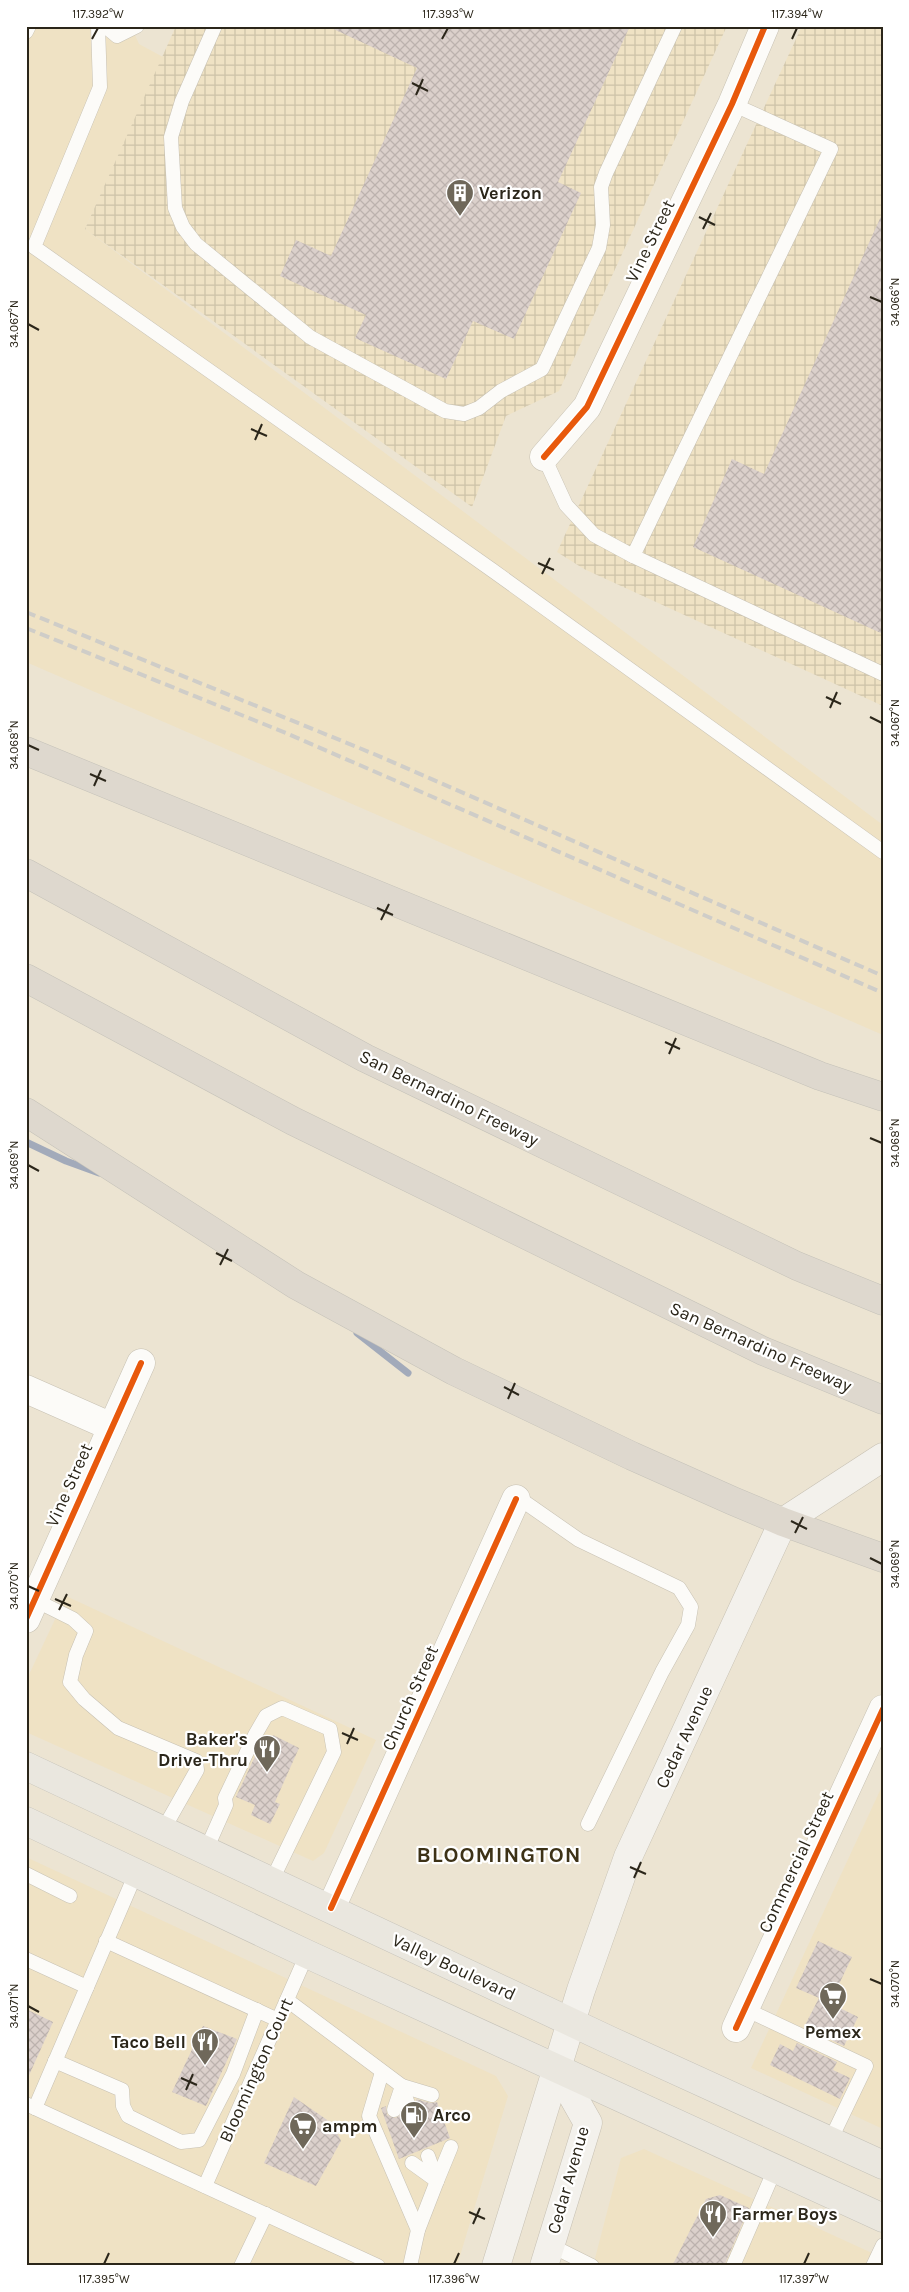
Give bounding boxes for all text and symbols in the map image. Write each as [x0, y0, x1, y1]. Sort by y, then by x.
text: 117.392°W [72, 7, 124, 21]
text: 117.393°W [422, 7, 474, 21]
text: 117.394°W [771, 7, 823, 21]
building icon: Verizon [445, 178, 475, 217]
place label: Verizon [479, 182, 542, 204]
street label: Vine Street [621, 196, 680, 286]
text: 34.066°N [888, 277, 902, 327]
text: 34.067°N [7, 300, 21, 348]
text: 34.067°N [888, 699, 902, 747]
text: 34.068°N [7, 720, 21, 770]
street label: San Bernardino Freeway [356, 1045, 543, 1151]
text: 34.068°N [888, 1118, 902, 1168]
text: 34.069°N [7, 1140, 21, 1190]
street label: San Bernardino Freeway [667, 1297, 856, 1397]
street label: Vine Street [41, 1440, 97, 1530]
text: 34.069°N [888, 1539, 902, 1589]
text: 34.070°N [7, 1562, 21, 1610]
street label: Church Street [377, 1642, 443, 1754]
street label: Cedar Avenue [651, 1682, 717, 1792]
place label: Baker's Drive-Thru [158, 1728, 248, 1771]
restaurant icon: Baker's Drive-Thru [252, 1734, 282, 1773]
street label: Commercial Street [754, 1788, 839, 1936]
district label: BLOOMINGTON [416, 1842, 582, 1868]
street label: Valley Boulevard [389, 1929, 519, 2005]
text: 34.070°N [888, 1960, 902, 2008]
supermarket icon: Pemex [818, 1981, 848, 2020]
text: 34.071°N [7, 1984, 21, 2028]
street label: Bloomington Court [214, 1994, 298, 2146]
place label: Pemex [805, 2021, 861, 2043]
restaurant icon: Taco Bell [190, 2027, 220, 2066]
place label: Taco Bell [111, 2031, 186, 2053]
fuel station icon: Arco [399, 2100, 429, 2139]
place label: Arco [433, 2104, 471, 2126]
supermarket icon: ampm [288, 2111, 318, 2150]
place label: ampm [322, 2115, 378, 2137]
street label: Cedar Avenue [542, 2124, 594, 2236]
restaurant icon: Farmer Boys [698, 2199, 728, 2238]
place label: Farmer Boys [732, 2203, 838, 2225]
text: 117.395°W [78, 2272, 130, 2286]
text: 117.396°W [428, 2272, 480, 2286]
text: 117.397°W [779, 2272, 829, 2286]

